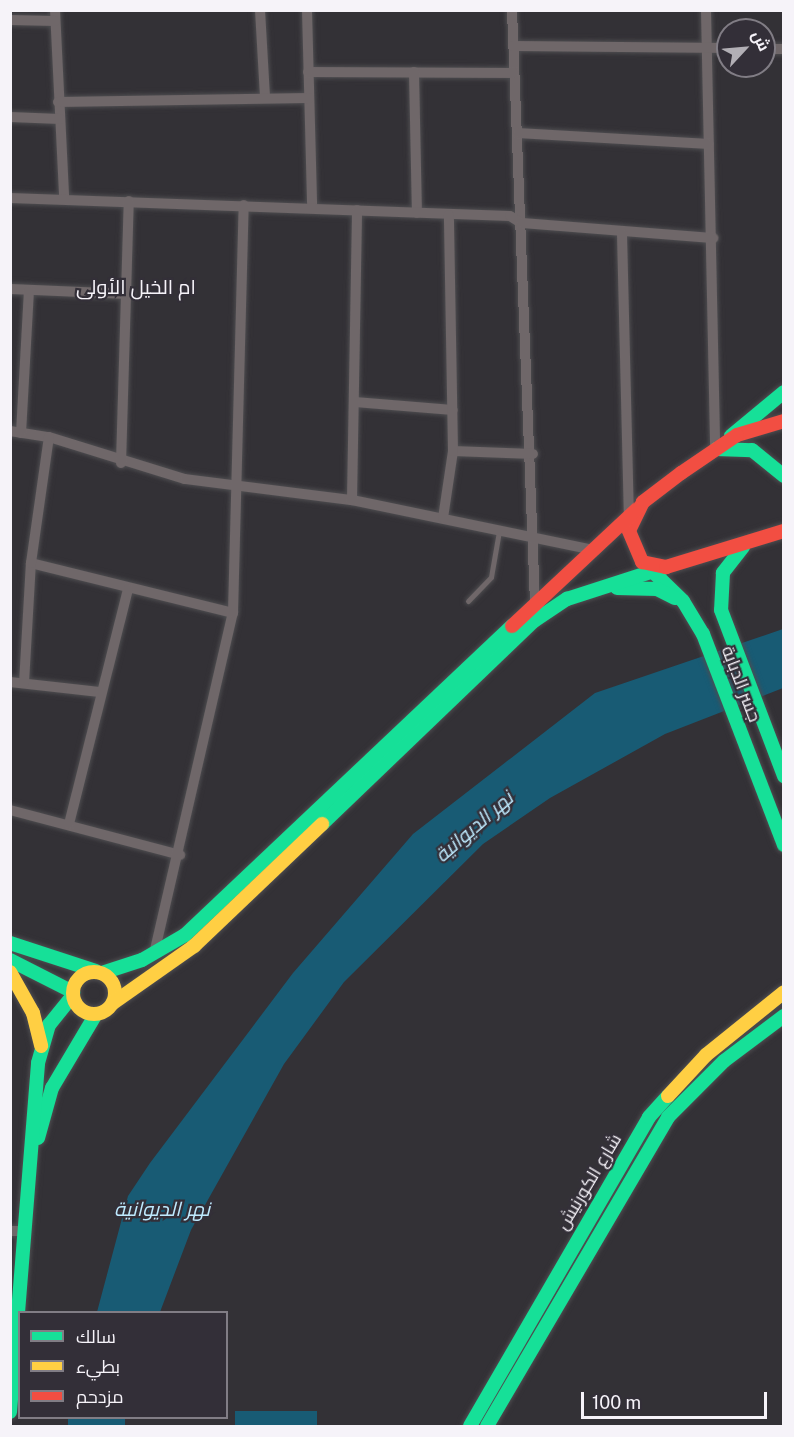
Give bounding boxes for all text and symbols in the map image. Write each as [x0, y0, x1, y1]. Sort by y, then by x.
north arrow [716, 18, 776, 78]
text: ش [748, 27, 774, 54]
district label: ام الخيل الأولى [76, 275, 196, 299]
street label: جسر الدبابة [717, 643, 765, 725]
water label: نهر الديوانية [430, 786, 518, 868]
street label: شارع الكورنيش [552, 1130, 626, 1234]
water label: نهر الديوانية [114, 1197, 210, 1221]
legend [18, 1311, 228, 1419]
text: سالك [76, 1326, 116, 1347]
text: بطيء [76, 1356, 120, 1377]
scale bar [584, 1380, 770, 1418]
text: مزدحم [76, 1386, 124, 1407]
text: 100 m [592, 1392, 641, 1413]

